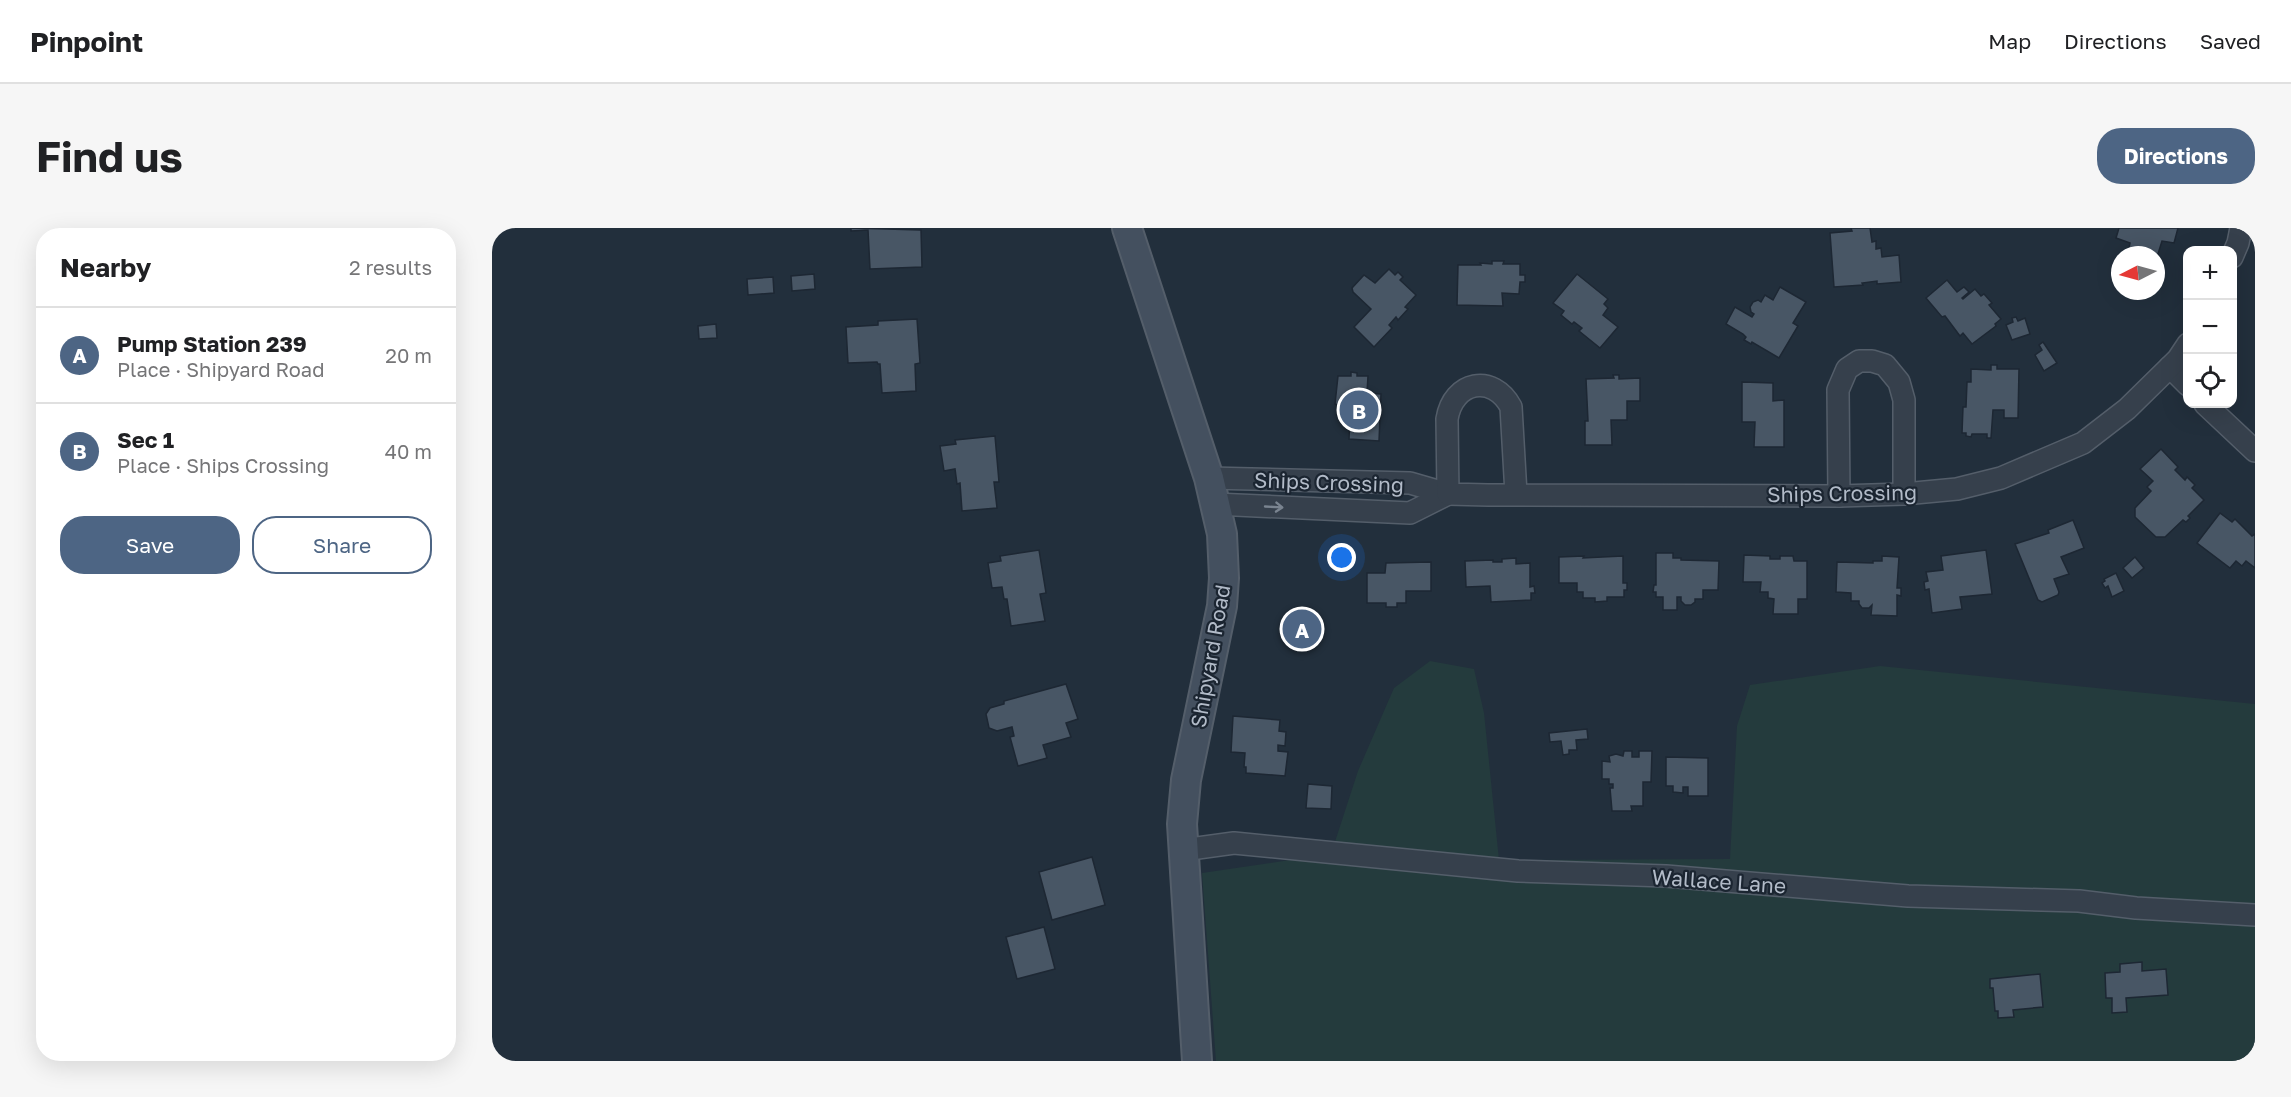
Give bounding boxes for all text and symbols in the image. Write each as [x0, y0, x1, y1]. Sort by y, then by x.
text: Pinpoint [30, 25, 143, 58]
text: Map [1988, 28, 2031, 54]
text: Directions [2064, 28, 2167, 54]
text: Saved [2200, 28, 2261, 54]
button: Directions [2097, 128, 2255, 184]
text: Find us [36, 131, 183, 181]
north arrow [2111, 246, 2165, 300]
map controls [2183, 246, 2237, 408]
button: + [2183, 246, 2237, 300]
text: Nearby [60, 252, 151, 283]
text: 2 results [349, 255, 432, 279]
button: − [2183, 300, 2237, 354]
text: Pump Station 239 [117, 330, 307, 357]
text: A [72, 343, 87, 367]
text: 20 m [385, 343, 432, 367]
button: locate [2183, 354, 2237, 408]
text: Place · Shipyard Road [117, 357, 324, 381]
pin: B [1340, 388, 1378, 432]
text: Sec 1 [117, 426, 174, 453]
text: B [72, 439, 87, 463]
text: 40 m [385, 439, 432, 463]
text: Place · Ships Crossing [117, 453, 329, 477]
street label: Ships Crossing [1254, 466, 1404, 498]
street label: Ships Crossing [1767, 479, 1917, 507]
one-way arrow [1263, 501, 1283, 512]
button: Save [60, 516, 240, 574]
button: Share [252, 516, 432, 574]
your location [1327, 543, 1356, 572]
street label: Shipyard Road [1185, 582, 1235, 730]
pin: A [1282, 606, 1322, 652]
street label: Wallace Lane [1651, 863, 1787, 899]

